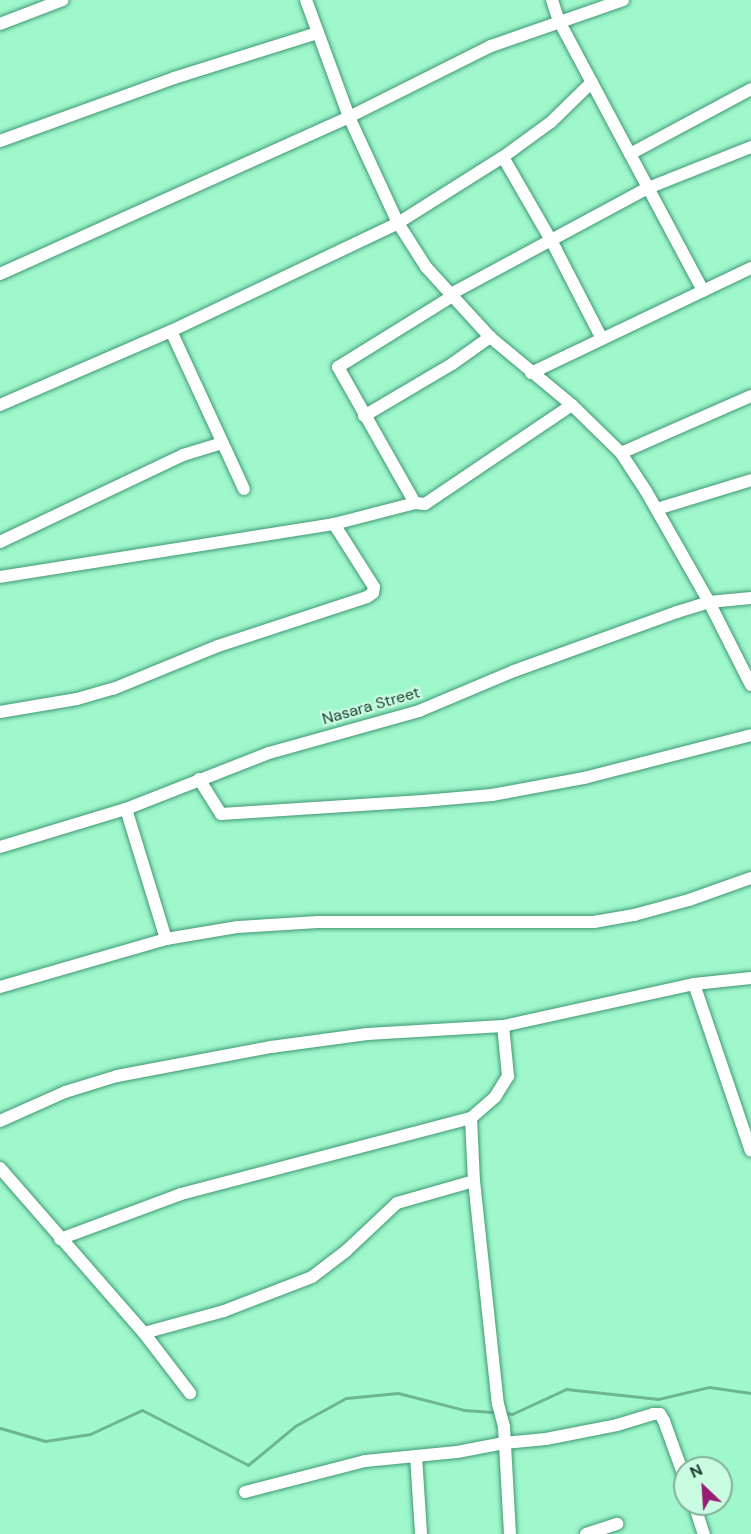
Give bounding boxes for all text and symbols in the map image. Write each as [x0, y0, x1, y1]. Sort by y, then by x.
street label: Nasara Street [320, 683, 422, 729]
north arrow [673, 1456, 733, 1516]
text: N [686, 1459, 706, 1483]

